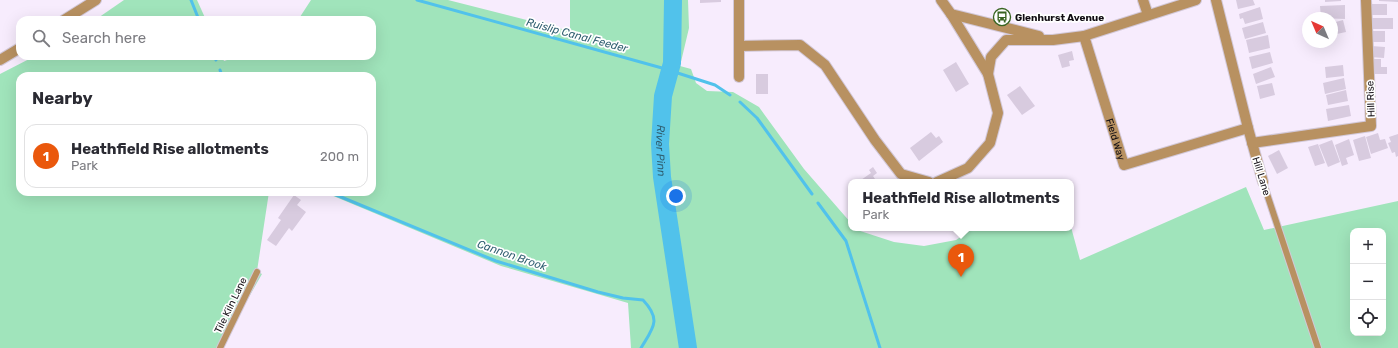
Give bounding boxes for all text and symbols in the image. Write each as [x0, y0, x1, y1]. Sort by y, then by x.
bus stop icon: Glenhurst Avenue [992, 7, 1012, 27]
place label: Glenhurst Avenue [1015, 12, 1104, 24]
north arrow [1302, 12, 1338, 48]
search box [16, 16, 376, 60]
water label: Ruislip Canal Feeder [525, 16, 630, 55]
icon: search [30, 27, 52, 49]
text: Search here [62, 29, 146, 47]
street label: Hill Rise [1364, 80, 1378, 117]
text: Nearby [32, 88, 93, 108]
street label: Field Way [1103, 117, 1127, 162]
water label: River Pinn [653, 124, 668, 177]
text: Heathfield Rise allotments [71, 140, 269, 158]
text: 1 [43, 149, 49, 164]
text: 200 m [320, 149, 359, 164]
street label: Hill Lane [1250, 156, 1273, 197]
text: Park [71, 158, 98, 173]
popup [848, 179, 1074, 231]
your location [666, 186, 686, 206]
text: Heathfield Rise allotments [862, 189, 1060, 207]
text: Park [862, 207, 889, 222]
map controls [1350, 228, 1386, 336]
button: + [1350, 228, 1386, 264]
water label: Cannon Brook [475, 238, 549, 274]
pin: 1 [948, 244, 974, 277]
button: − [1350, 264, 1386, 300]
street label: Tile Kiln Lane [212, 275, 250, 335]
button: locate [1350, 300, 1386, 336]

